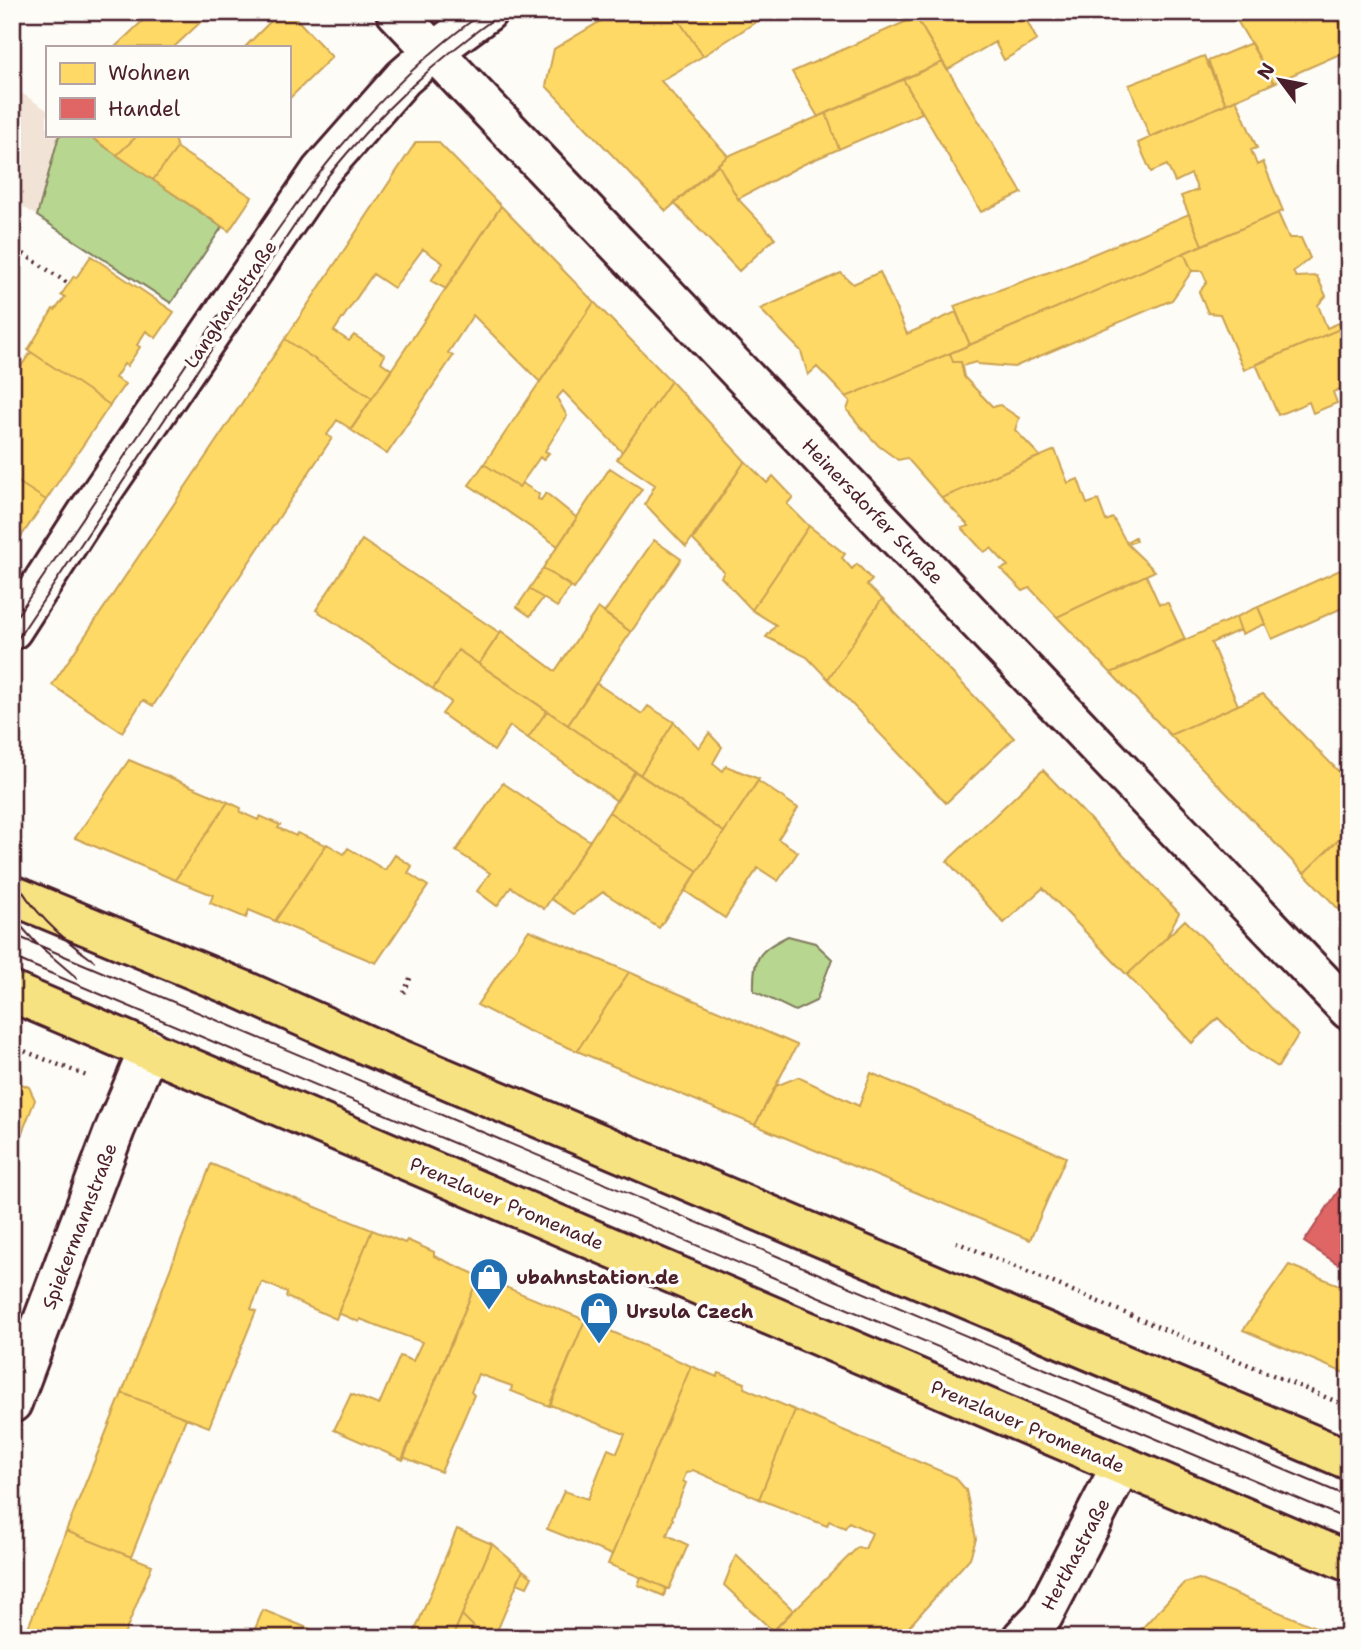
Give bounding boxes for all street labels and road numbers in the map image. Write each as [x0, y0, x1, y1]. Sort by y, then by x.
street label: Langhansstraße [178, 236, 282, 373]
street label: Heinersdorfer Straße [797, 433, 949, 590]
street label: Spiekermannstraße [36, 1139, 123, 1313]
street label: Prenzlauer Promenade [406, 1151, 608, 1256]
street label: Prenzlauer Promenade [927, 1374, 1129, 1479]
street label: Herthastraße [1035, 1494, 1116, 1615]

